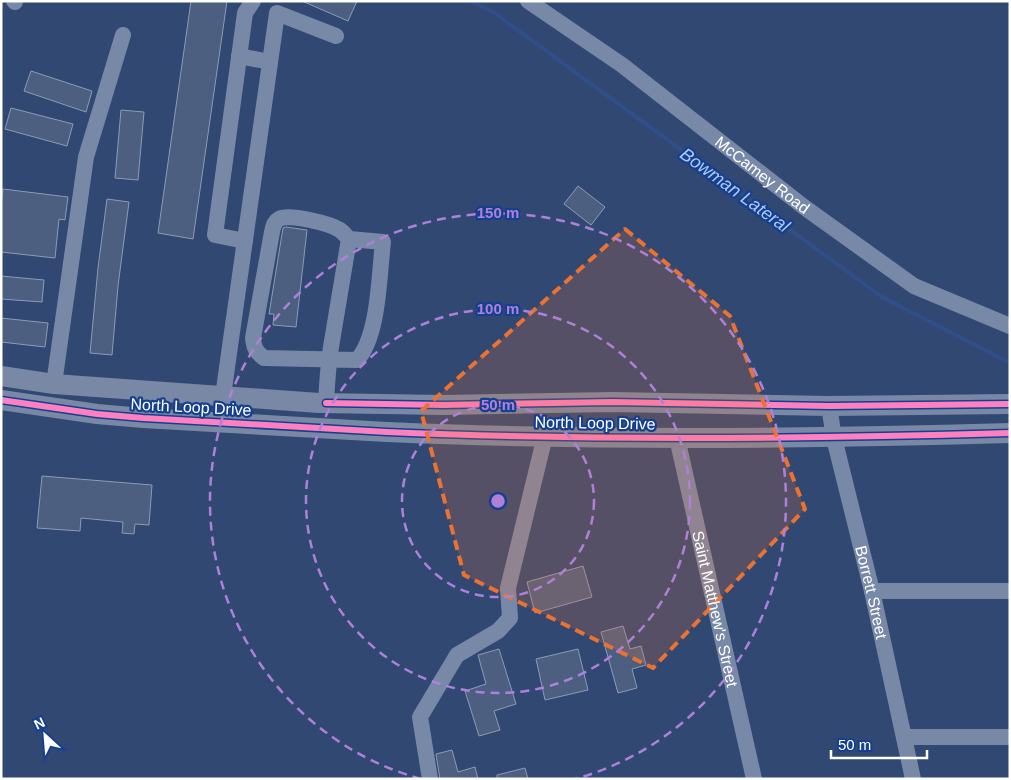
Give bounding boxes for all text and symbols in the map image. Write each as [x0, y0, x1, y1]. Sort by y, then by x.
street label: McCamey Road [712, 133, 813, 217]
water label: Bowman Lateral [677, 144, 794, 237]
text: 150 m [477, 204, 519, 221]
text: 100 m [477, 300, 519, 317]
street label: North Loop Drive [130, 395, 252, 419]
text: 50 m [481, 396, 515, 413]
street label: North Loop Drive [534, 413, 656, 433]
centre of rings [489, 492, 507, 510]
street label: Saint Matthew's Street [690, 529, 742, 689]
street label: Borrett Street [853, 544, 891, 641]
north arrow [20, 710, 70, 760]
text: N [31, 714, 47, 733]
scale bar [831, 728, 927, 760]
text: 50 m [838, 736, 871, 753]

